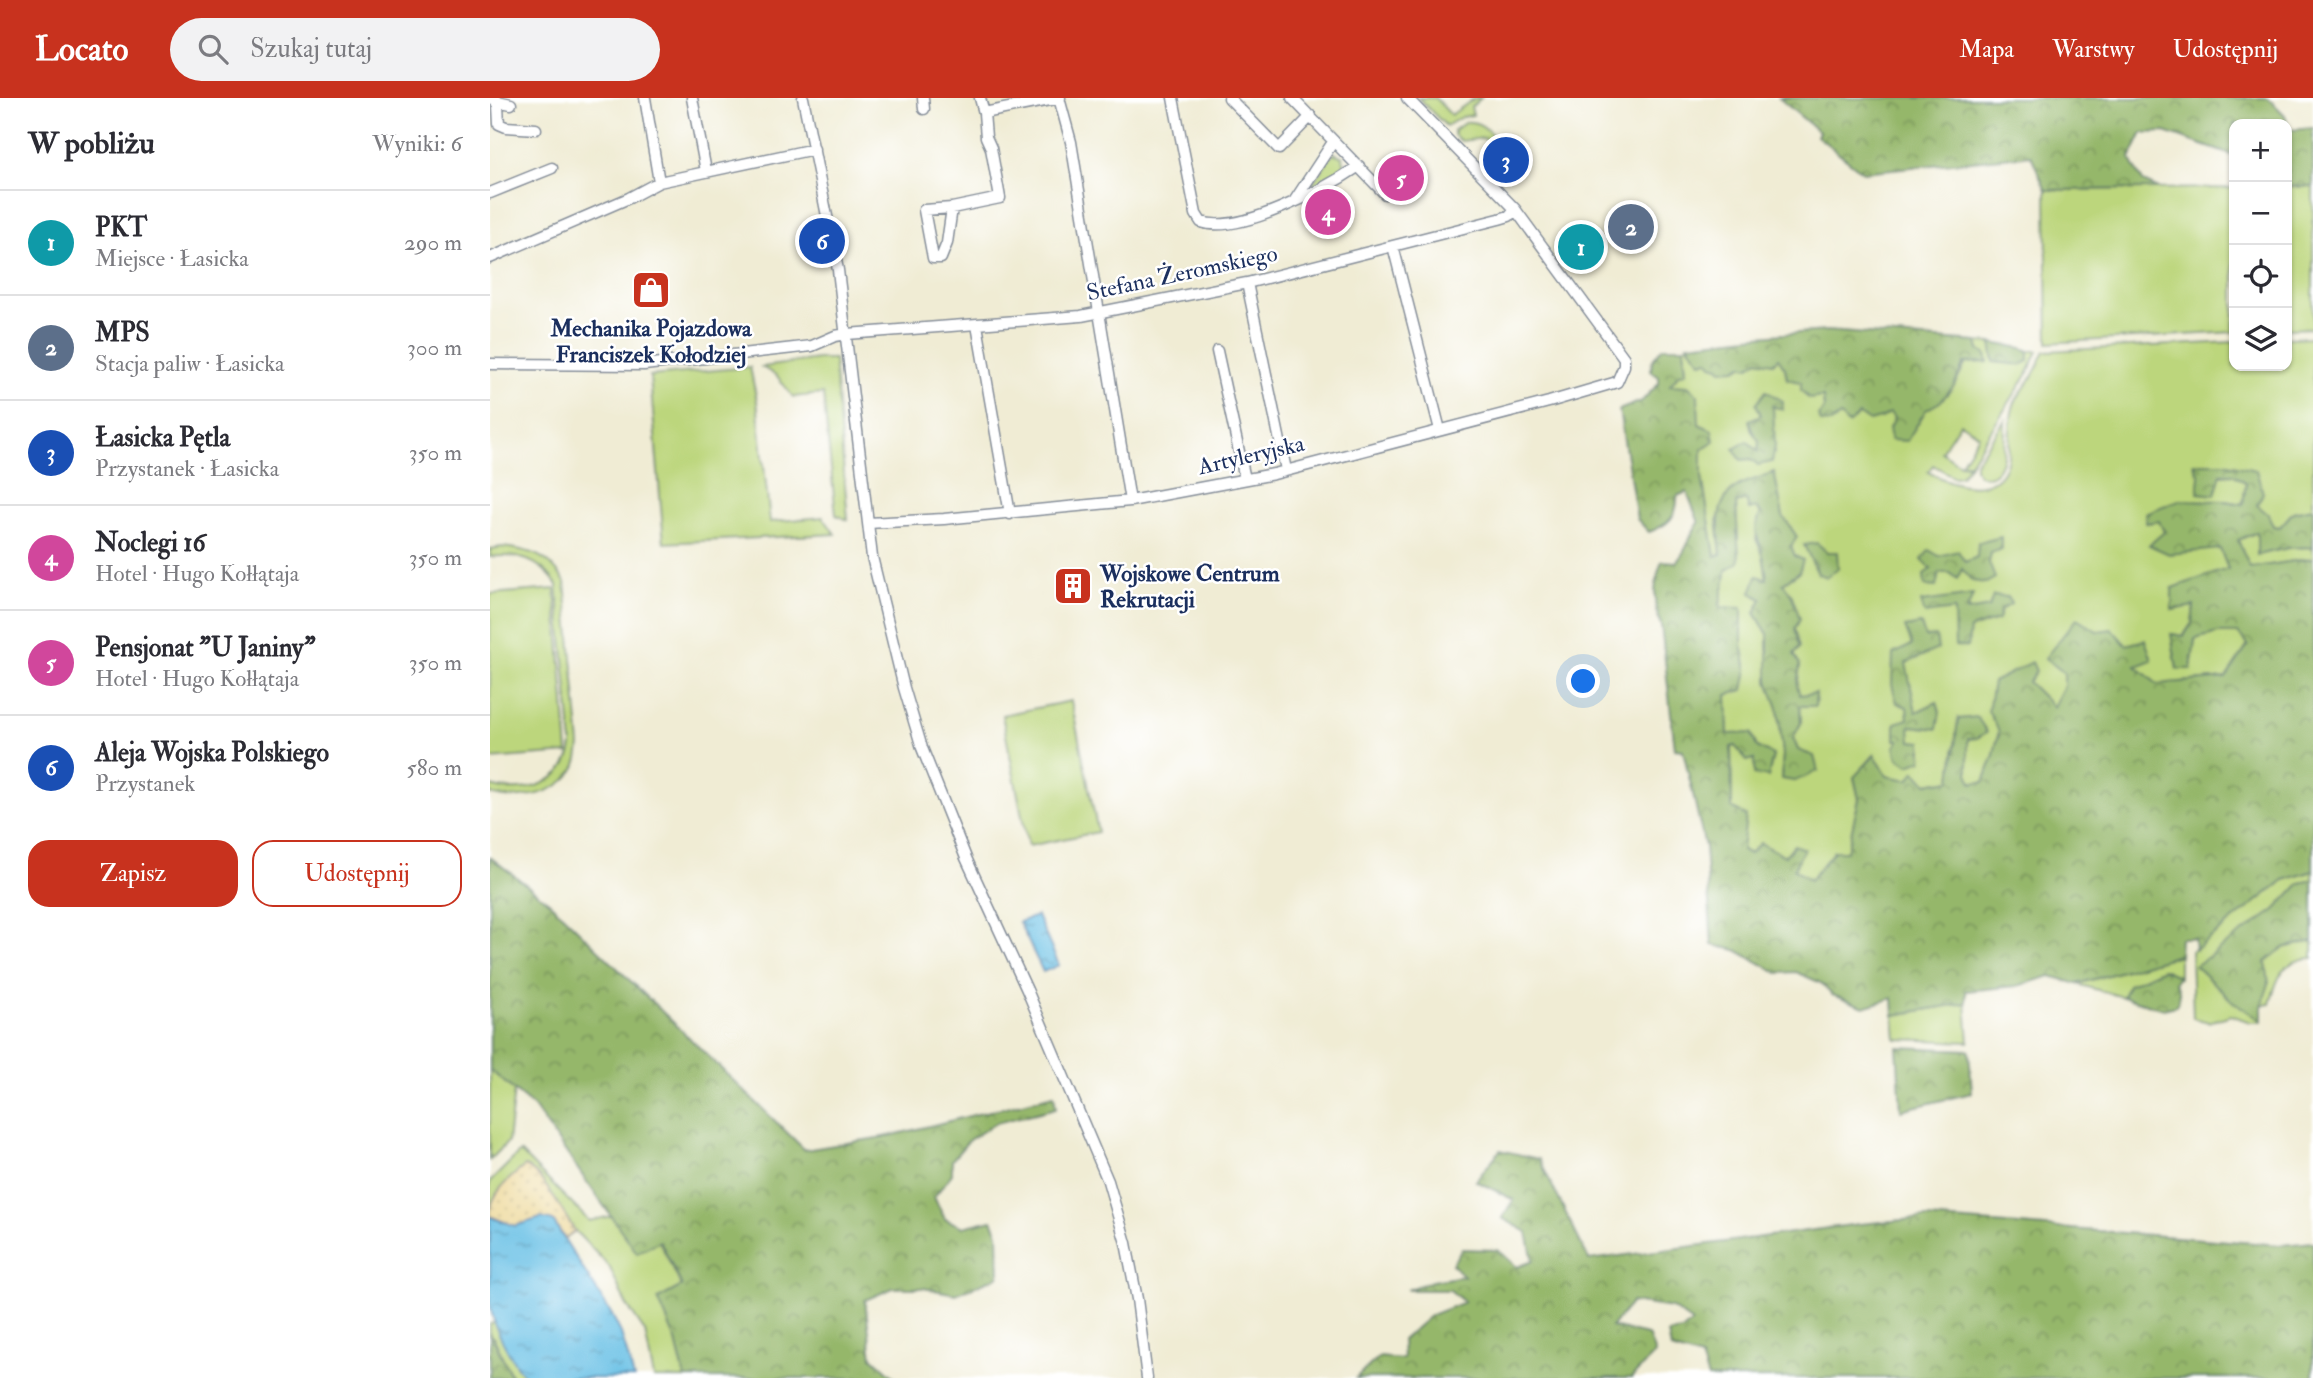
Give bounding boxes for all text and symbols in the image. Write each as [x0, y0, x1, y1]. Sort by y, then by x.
search box [170, 18, 660, 81]
text: Locato [35, 29, 128, 70]
icon: search [194, 30, 232, 68]
text: Szukaj tutaj [250, 33, 372, 65]
text: Mapa [1959, 34, 2014, 65]
text: Warstwy [2052, 34, 2135, 65]
text: Udostępnij [2173, 34, 2278, 65]
map controls [2229, 119, 2292, 371]
button: + [2229, 119, 2292, 182]
text: W pobliżu [28, 125, 155, 162]
text: Wyniki: 6 [372, 129, 462, 158]
pin: 3 [1483, 134, 1529, 186]
pin: 5 [1378, 152, 1424, 204]
button: − [2229, 182, 2292, 245]
pin: 4 [1305, 186, 1351, 238]
pin: 2 [1608, 201, 1654, 253]
text: PKT [95, 212, 147, 244]
pin: 6 [799, 215, 845, 267]
pin: 1 [1558, 221, 1604, 273]
text: 1 [47, 228, 55, 257]
text: 290 m [404, 228, 462, 257]
street label: Stefana Żeromskiego [1084, 239, 1280, 307]
text: Miejsce · Łasicka [95, 244, 249, 273]
button: locate [2229, 245, 2292, 308]
shop icon: Mechanika Pojazdowa Franciszek Kołodziej [630, 269, 672, 311]
button: layers [2229, 308, 2292, 371]
place label: Mechanika Pojazdowa Franciszek Kołodziej [550, 314, 753, 369]
text: MPS [95, 317, 150, 349]
text: 2 [45, 333, 57, 362]
text: 300 m [407, 333, 462, 362]
text: Stacja paliw · Łasicka [95, 349, 284, 378]
text: Łasicka Pętla [95, 422, 230, 454]
street label: Artyleryjska [1194, 429, 1308, 482]
text: 3 [47, 438, 55, 467]
text: 350 m [409, 438, 462, 467]
text: Przystanek · Łasicka [95, 454, 279, 483]
text: Noclegi 16 [95, 527, 206, 559]
text: 4 [45, 543, 57, 572]
text: 350 m [409, 543, 462, 572]
text: Hotel · Hugo Kołłątaja [95, 559, 299, 588]
place label: Wojskowe Centrum Rekrutacji [1099, 559, 1280, 614]
building icon: Wojskowe Centrum Rekrutacji [1052, 565, 1094, 607]
text: Pensjonat "U Janiny" [95, 632, 316, 664]
text: 5 [46, 648, 56, 677]
text: 350 m [409, 648, 462, 677]
text: Hotel · Hugo Kołłątaja [95, 664, 299, 693]
your location [1566, 664, 1600, 698]
text: Aleja Wojska Polskiego [95, 737, 329, 769]
text: 6 [45, 753, 57, 782]
text: 580 m [407, 753, 462, 782]
text: Przystanek [95, 769, 195, 798]
button: Zapisz [28, 840, 238, 907]
button: Udostępnij [252, 840, 462, 907]

